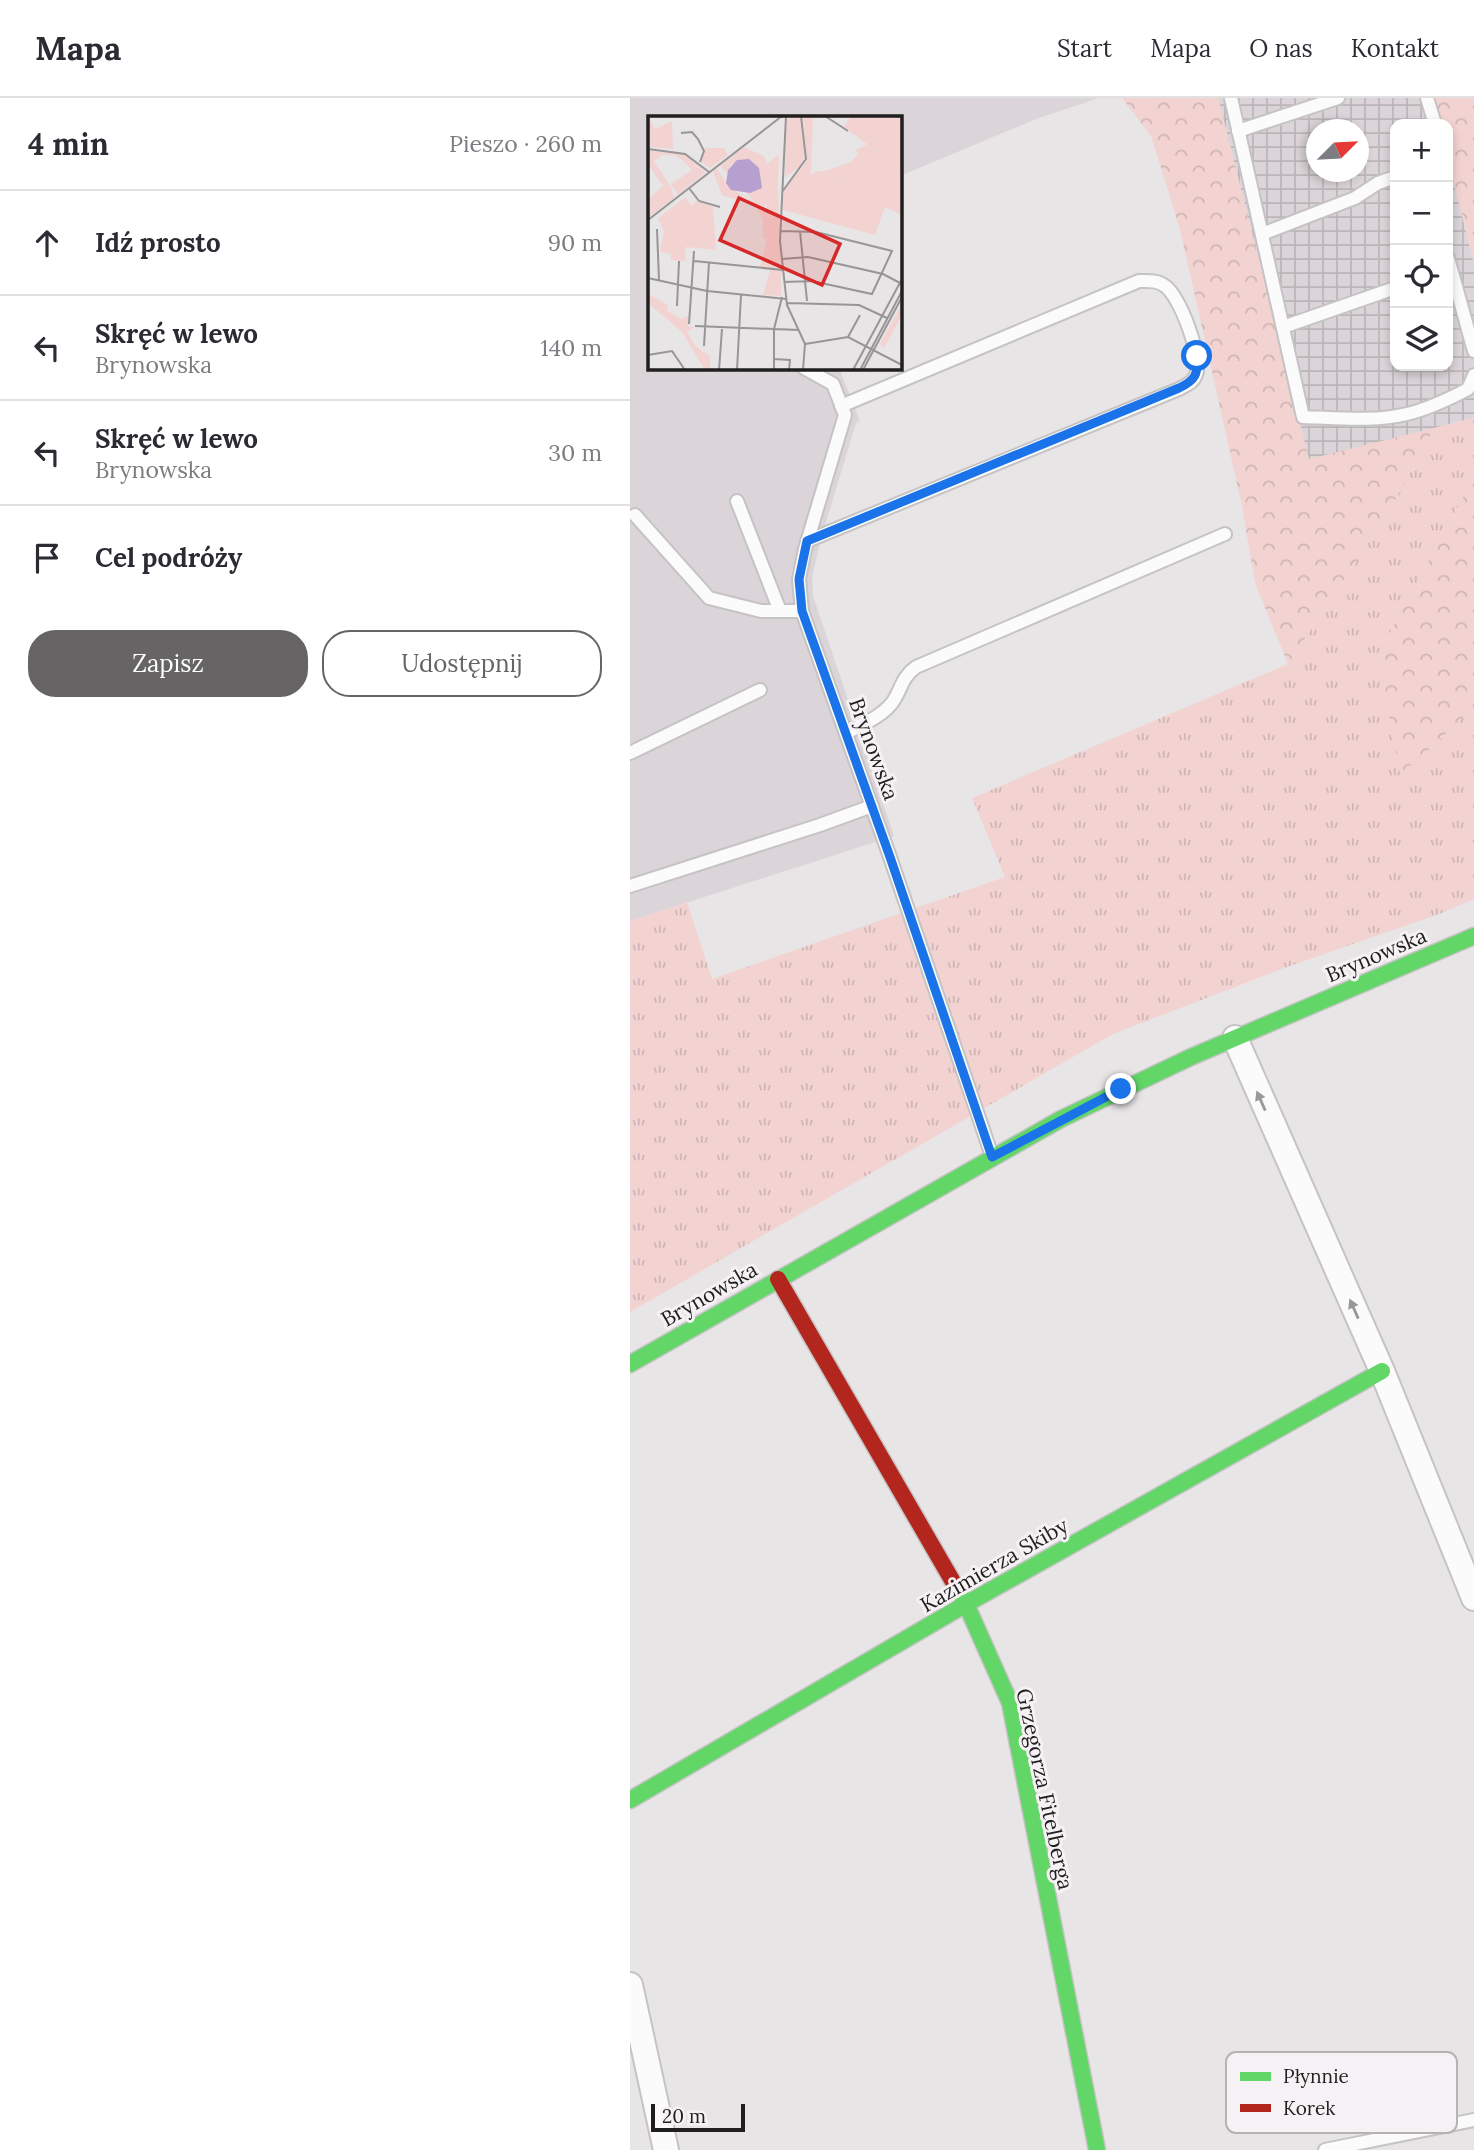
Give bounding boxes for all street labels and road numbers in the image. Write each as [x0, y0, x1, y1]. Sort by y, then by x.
street label: Brynowska [843, 694, 905, 804]
street label: Brynowska [1322, 922, 1431, 988]
street label: Brynowska [656, 1256, 762, 1332]
street label: Kazimierza Skiby [915, 1512, 1073, 1618]
street label: Grzegorza Fitelberga [1010, 1686, 1080, 1892]

